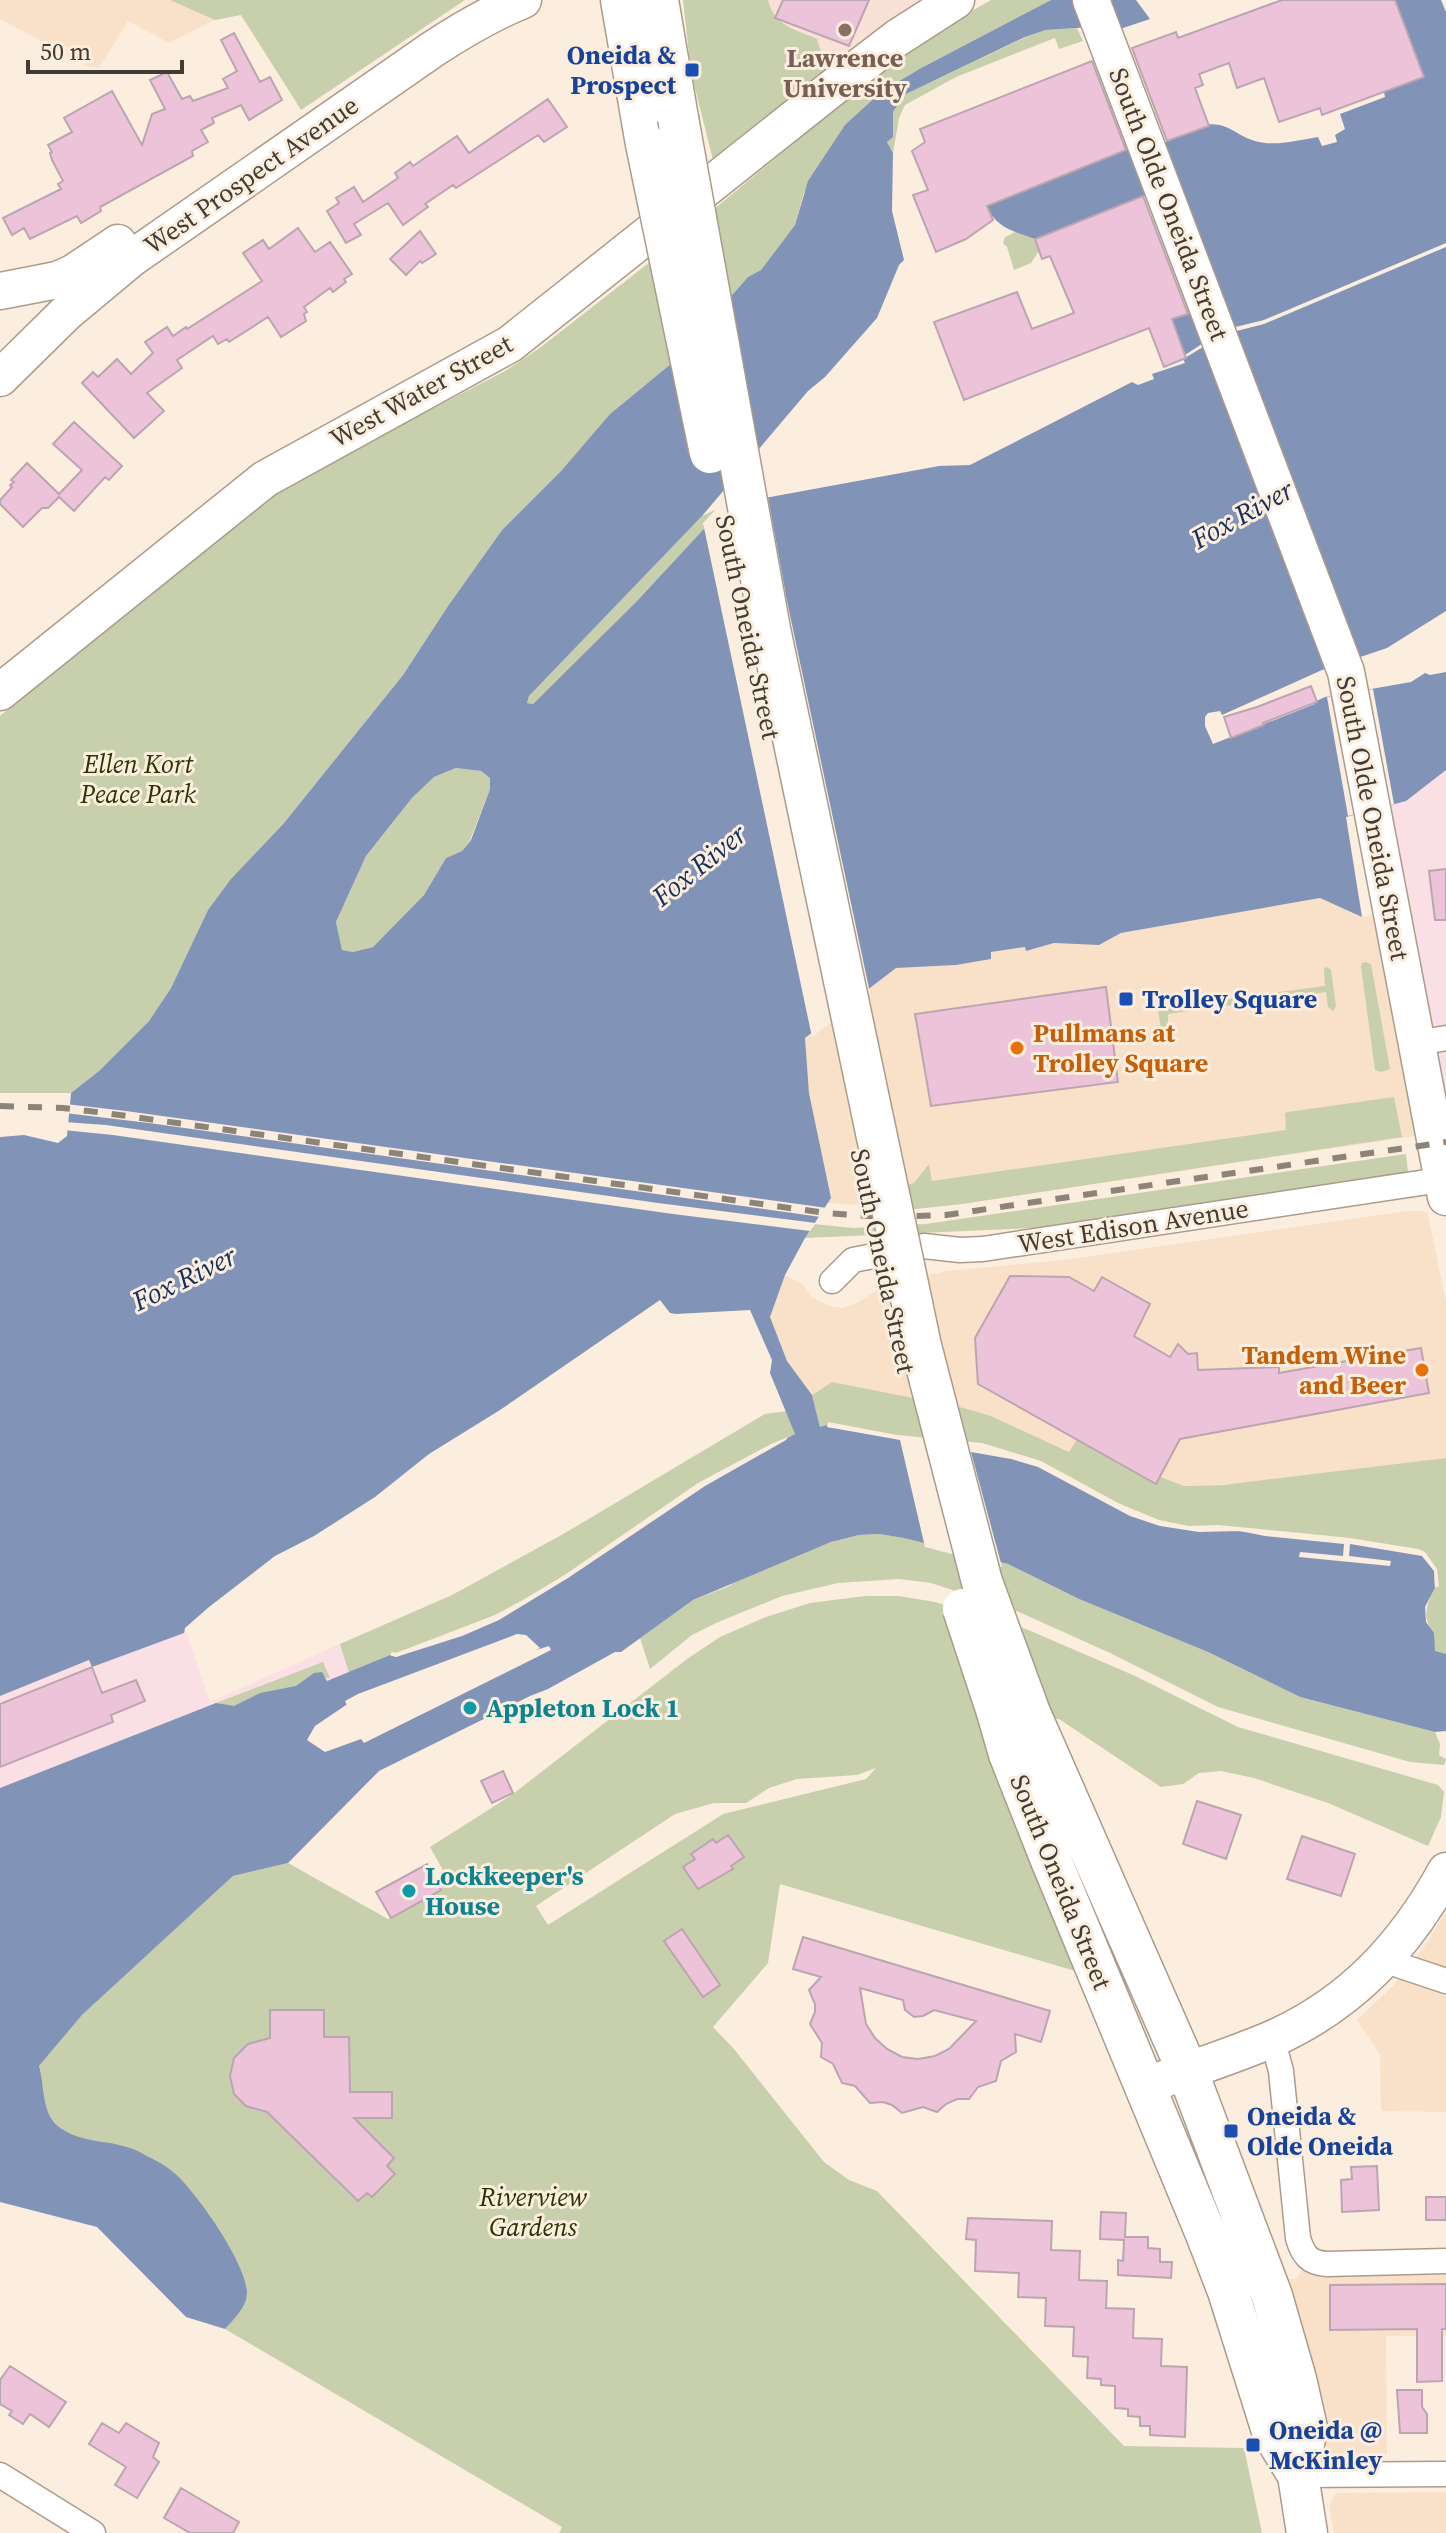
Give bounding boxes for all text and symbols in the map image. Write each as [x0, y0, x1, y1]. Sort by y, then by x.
marker: Lawrence University [836, 21, 854, 39]
scale bar [28, 24, 182, 74]
text: 50 m [40, 35, 91, 68]
place label: Oneida & Prospect [567, 37, 677, 103]
place label: Lawrence University [783, 40, 907, 106]
marker: Oneida & Prospect [683, 61, 701, 79]
street label: South Olde Oneida Street [1100, 63, 1238, 346]
street label: West Prospect Avenue [137, 87, 365, 263]
street label: West Water Street [323, 326, 519, 456]
water label: Fox River [1183, 470, 1301, 558]
street label: South Oneida Street [707, 511, 790, 743]
street label: South Olde Oneida Street [1328, 673, 1418, 964]
park label: Ellen Kort Peace Park [79, 746, 196, 812]
water label: Fox River [643, 815, 755, 915]
place label: Trolley Square [1142, 981, 1317, 1017]
marker: Trolley Square [1117, 990, 1135, 1008]
place label: Pullmans at Trolley Square [1033, 1015, 1208, 1081]
marker: Pullmans at Trolley Square [1008, 1039, 1026, 1057]
street label: South Oneida Street [842, 1145, 925, 1377]
street label: West Edison Avenue [1015, 1190, 1251, 1262]
water label: Fox River [125, 1236, 243, 1320]
place label: Tandem Wine and Beer [1241, 1337, 1407, 1403]
marker: Tandem Wine and Beer [1413, 1361, 1431, 1379]
place label: Appleton Lock 1 [486, 1690, 680, 1726]
marker: Appleton Lock 1 [461, 1699, 479, 1717]
street label: South Oneida Street [1001, 1769, 1121, 1995]
place label: Lockkeeper's House [425, 1858, 584, 1924]
marker: Lockkeeper's House [400, 1882, 418, 1900]
place label: Oneida & Olde Oneida [1247, 2098, 1393, 2164]
marker: Oneida & Olde Oneida [1222, 2122, 1240, 2140]
park label: Riverview Gardens [478, 2179, 588, 2245]
place label: Oneida @ McKinley [1269, 2412, 1383, 2478]
marker: Oneida @ McKinley [1244, 2436, 1262, 2454]

